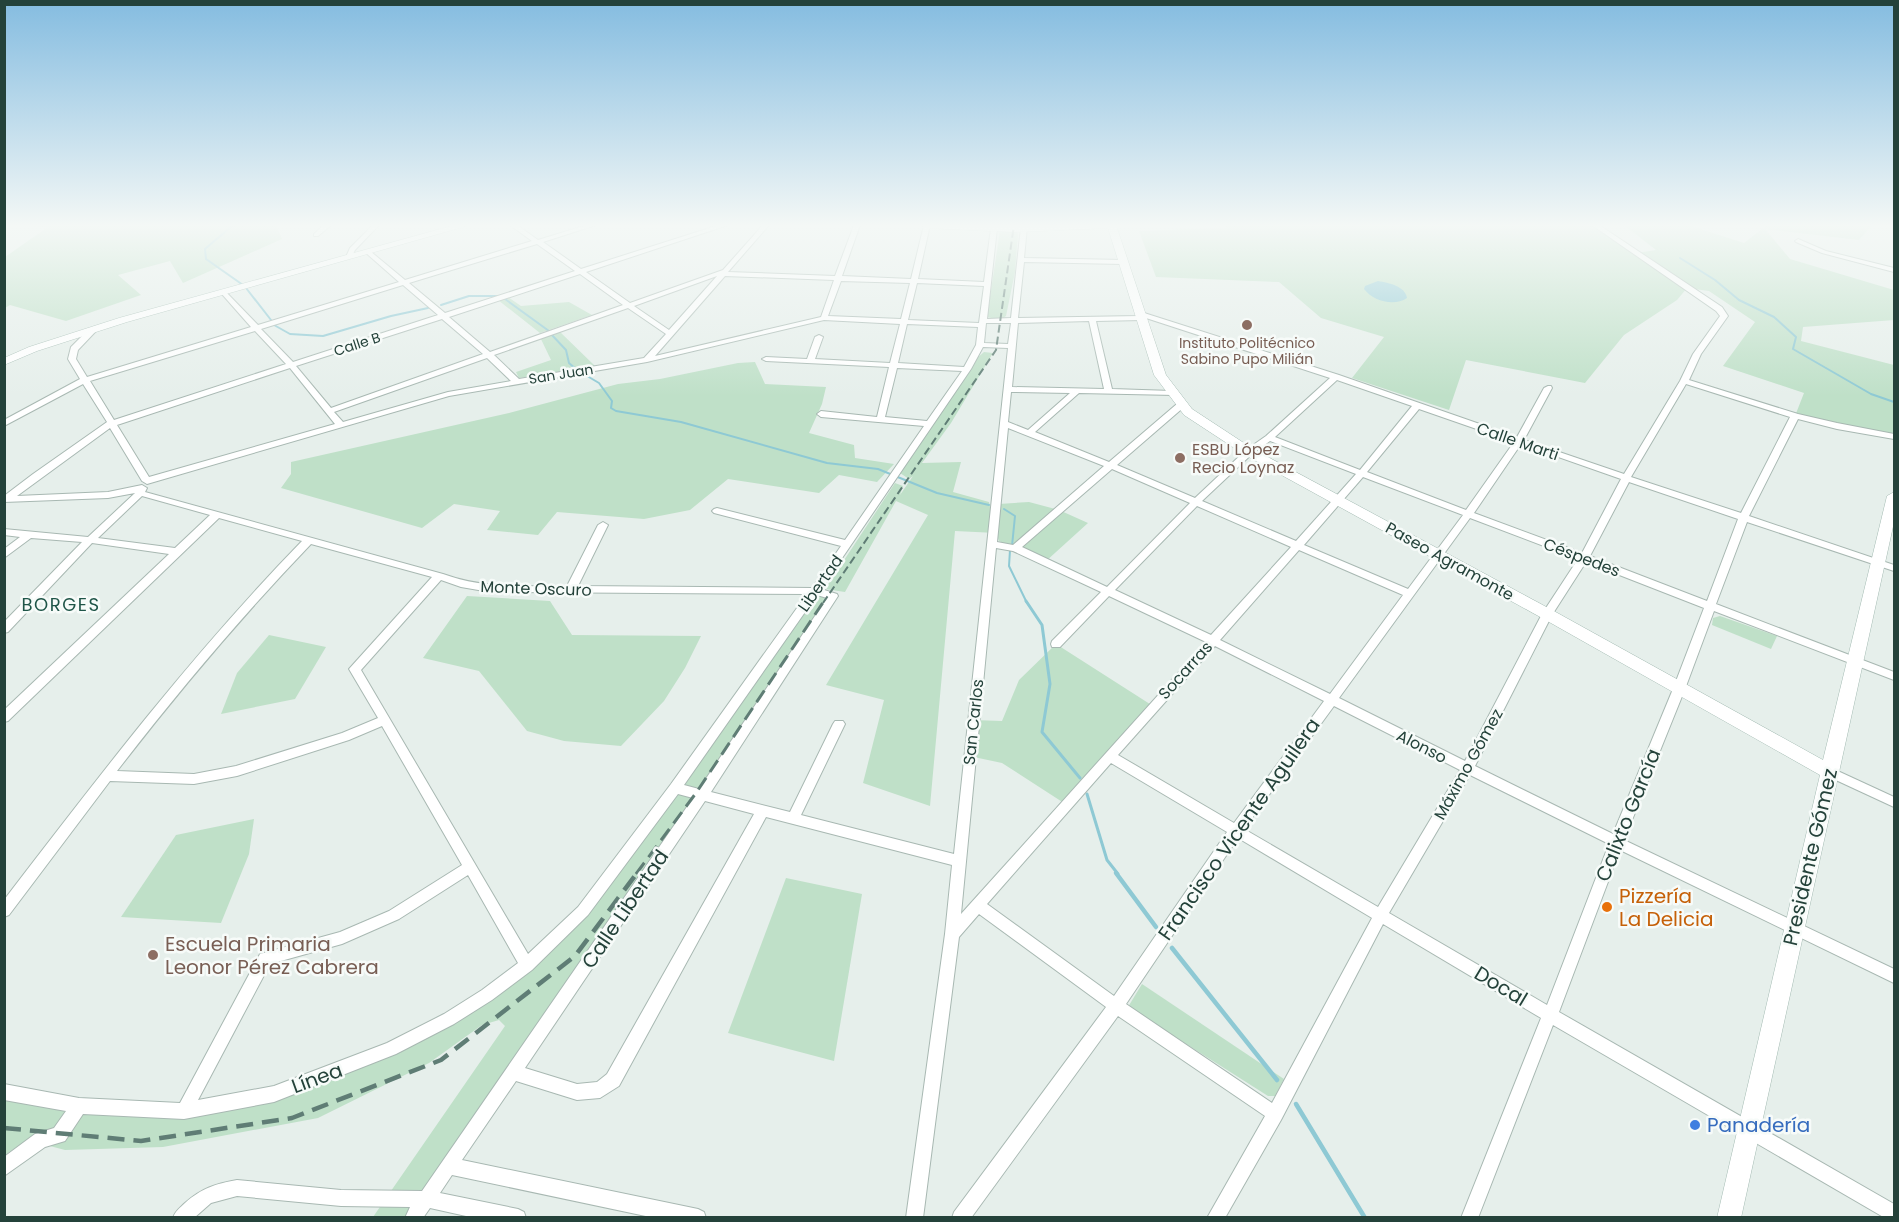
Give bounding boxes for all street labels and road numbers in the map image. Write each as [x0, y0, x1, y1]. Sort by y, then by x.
street label: Calle B [331, 327, 383, 361]
street label: San Juan [527, 359, 595, 389]
street label: Calle Marti [1474, 417, 1562, 466]
street label: Paseo Agramonte [1381, 516, 1518, 606]
street label: Céspedes [1540, 532, 1623, 583]
street label: Libertad [792, 550, 848, 617]
street label: Monte Oscuro [480, 575, 592, 602]
street label: Socarras [1153, 636, 1218, 705]
street label: San Carlos [958, 678, 989, 766]
street label: Máximo Gómez [1428, 705, 1508, 824]
street label: Francisco Vicente Aguilera [1151, 712, 1327, 946]
street label: Alonso [1393, 724, 1451, 769]
street label: Calixto García [1589, 744, 1667, 886]
street label: Presidente Gómez [1776, 766, 1844, 948]
street label: Calle Libertad [575, 844, 675, 974]
street label: Docal [1469, 959, 1533, 1013]
street label: Línea [288, 1056, 346, 1100]

